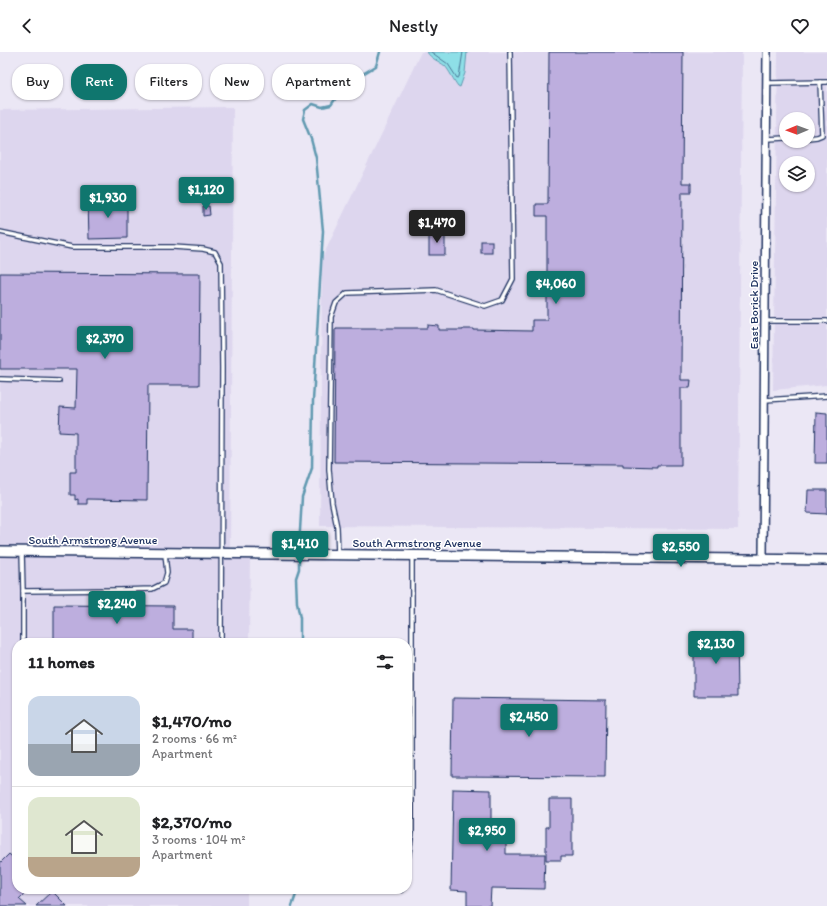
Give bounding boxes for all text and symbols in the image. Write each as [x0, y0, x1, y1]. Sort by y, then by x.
icon: back [16, 15, 38, 37]
text: Nestly [389, 15, 438, 37]
icon: heart [789, 15, 811, 37]
chip: Buy [12, 64, 63, 100]
chip: Rent [71, 64, 127, 100]
chip: Filters [135, 64, 202, 100]
chip: New [210, 64, 264, 100]
chip: Apartment [272, 64, 365, 100]
north arrow [779, 112, 815, 148]
map controls [779, 112, 815, 192]
button: layers [779, 156, 815, 192]
pin: $1,120 [173, 177, 239, 211]
text: $1,120 [188, 182, 224, 197]
pin: $1,930 [75, 185, 141, 219]
text: $1,930 [89, 190, 127, 205]
pin: $1,470 [404, 210, 470, 244]
text: $1,470 [418, 215, 456, 230]
street label: East Borick Drive [747, 260, 761, 349]
pin: $4,060 [523, 271, 589, 305]
text: $4,060 [536, 276, 576, 291]
pin: $2,370 [72, 326, 138, 360]
text: $2,370 [86, 331, 124, 346]
pin: $1,410 [267, 531, 333, 565]
street label: South Armstrong Avenue [29, 533, 158, 547]
pin: $2,550 [648, 534, 714, 568]
text: $1,410 [281, 536, 319, 551]
street label: South Armstrong Avenue [353, 536, 482, 550]
text: $2,550 [662, 539, 700, 554]
pin: $2,240 [84, 591, 150, 625]
text: $2,240 [97, 596, 137, 611]
pin: $2,130 [683, 631, 749, 665]
text: $2,130 [697, 636, 735, 651]
icon: filters [374, 651, 396, 673]
text: 11 homes [28, 652, 95, 672]
pin: $2,450 [496, 704, 562, 738]
text: $2,450 [509, 709, 549, 724]
text: $1,470/mo [152, 711, 232, 731]
icon: home [60, 712, 108, 760]
text: 2 rooms · 66 m² [152, 731, 237, 746]
text: Apartment [152, 746, 213, 761]
text: $2,370/mo [152, 812, 232, 832]
icon: home [60, 813, 108, 861]
pin: $2,950 [454, 818, 520, 852]
text: $2,950 [468, 823, 506, 838]
text: 3 rooms · 104 m² [152, 832, 245, 847]
text: Apartment [152, 847, 213, 862]

